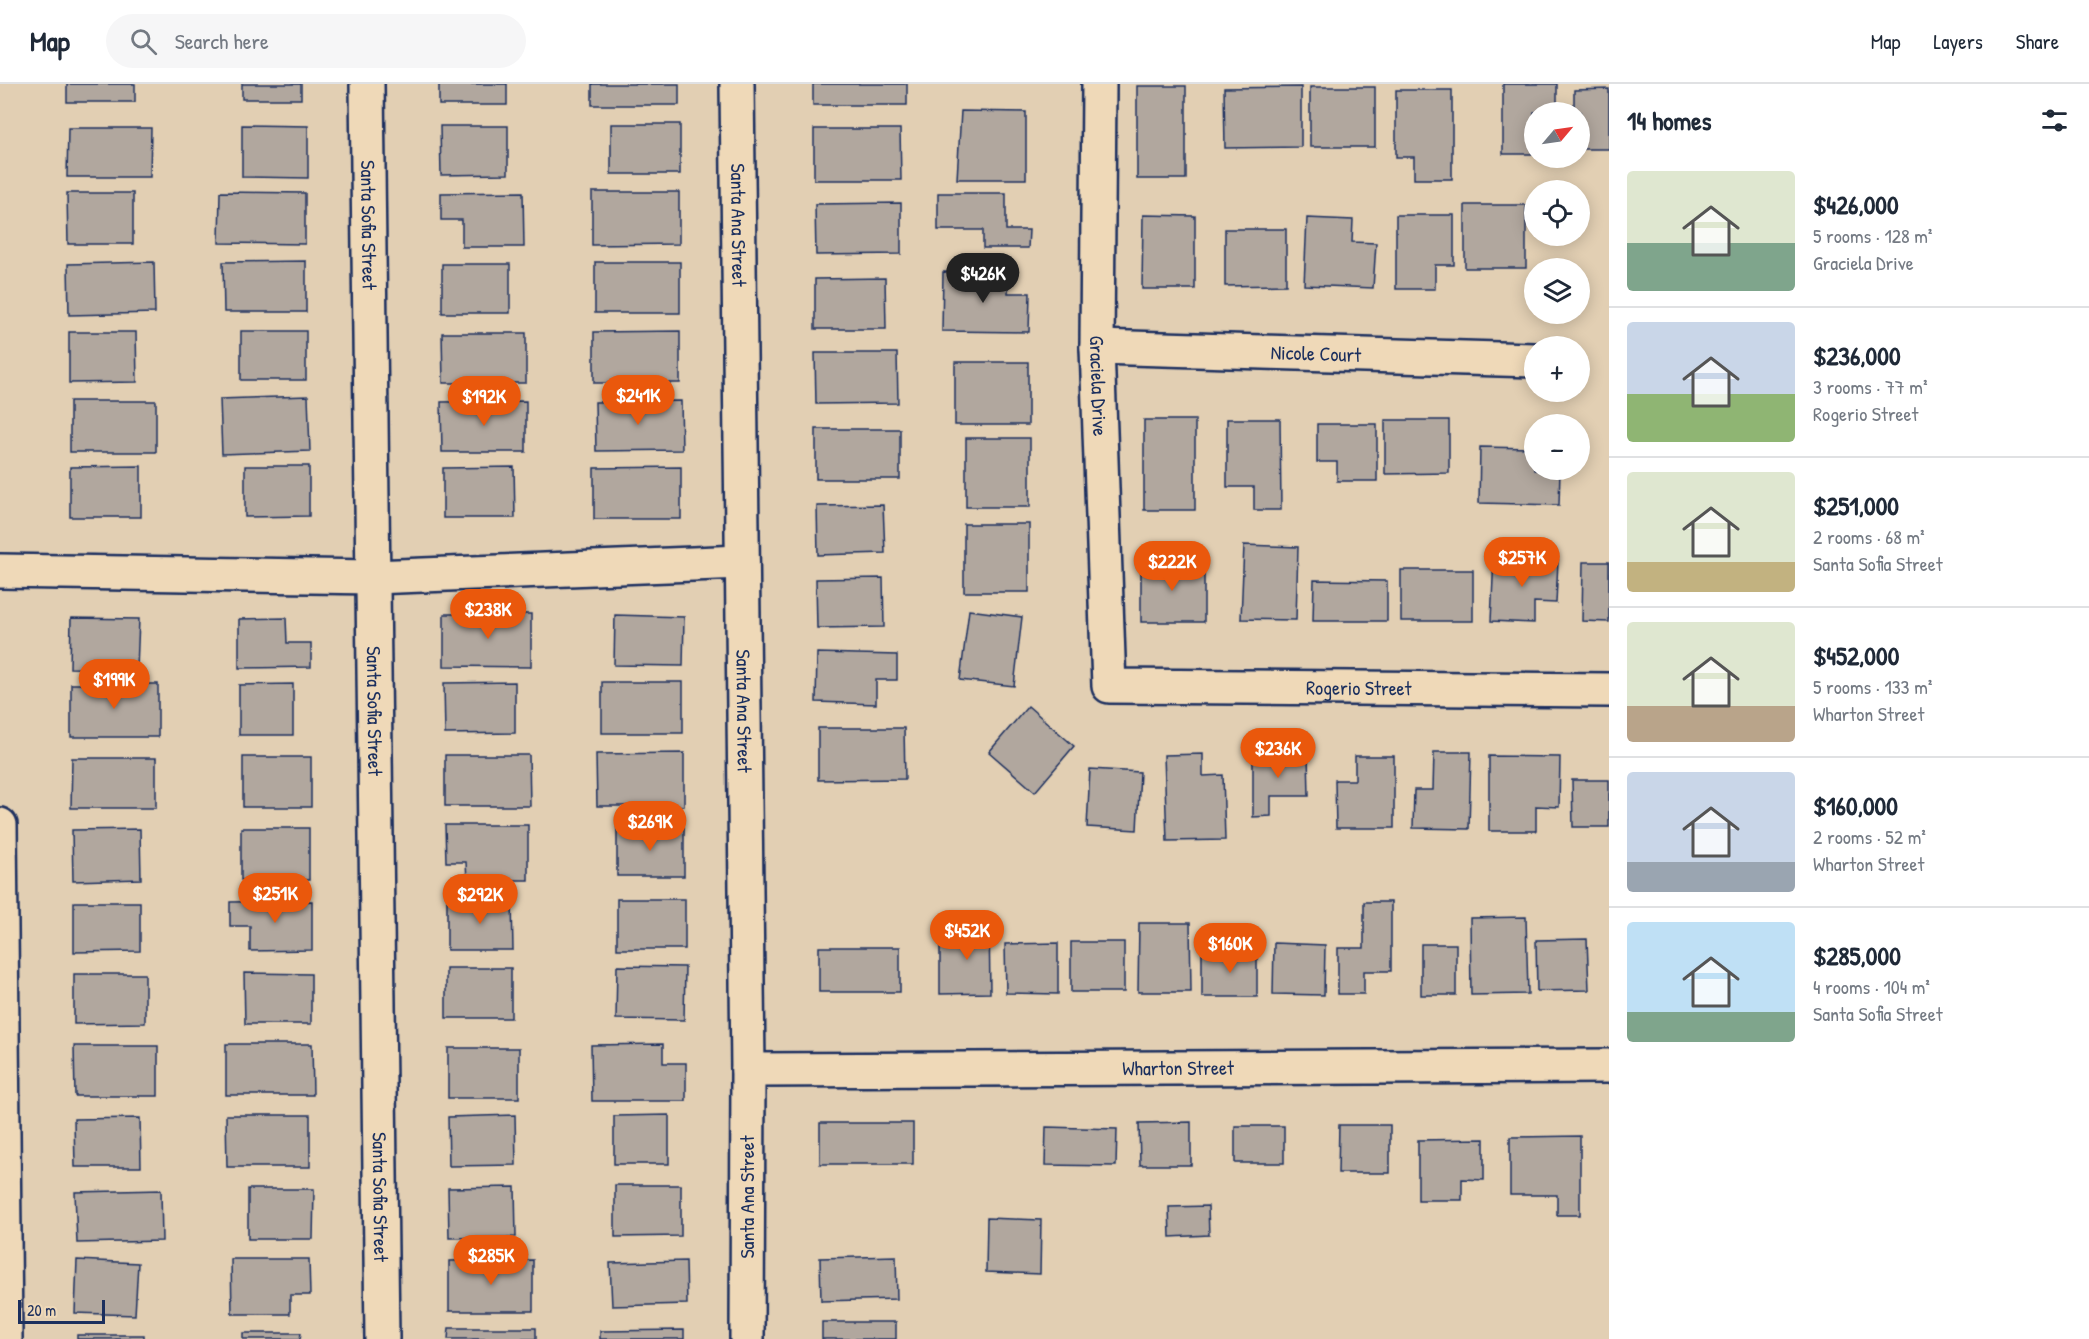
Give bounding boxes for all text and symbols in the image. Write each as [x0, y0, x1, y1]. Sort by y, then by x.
search box [106, 14, 526, 68]
text: Map [30, 22, 70, 60]
icon: search [127, 25, 160, 58]
text: Search here [175, 26, 269, 56]
text: Map [1871, 27, 1900, 56]
text: Layers [1933, 27, 1983, 56]
text: Share [2016, 27, 2059, 56]
north arrow [1524, 102, 1590, 168]
map controls [1524, 102, 1590, 480]
text: 14 homes [1627, 103, 1712, 138]
icon: filters [2038, 104, 2071, 137]
street label: Santa Sofia Street [355, 160, 383, 291]
street label: Santa Ana Street [725, 163, 753, 288]
button: locate [1524, 180, 1590, 246]
text: $426,000 [1813, 187, 1899, 222]
icon: home [1675, 195, 1747, 267]
text: 5 rooms · 128 m² [1813, 222, 1932, 249]
text: Graciela Drive [1813, 249, 1914, 276]
pin: $426K [941, 253, 1025, 304]
button: layers [1524, 258, 1590, 324]
text: $426K [960, 259, 1006, 286]
street label: Graciela Drive [1084, 335, 1114, 437]
button: + [1524, 336, 1590, 402]
street label: Nicole Court [1270, 338, 1363, 368]
text: $236,000 [1813, 338, 1901, 373]
icon: home [1675, 346, 1747, 418]
text: 3 rooms · 77 m² [1813, 373, 1927, 400]
pin: $241K [596, 375, 680, 426]
pin: $192K [442, 376, 526, 427]
text: $241K [616, 381, 660, 408]
text: $192K [462, 382, 506, 409]
text: Rogerio Street [1813, 400, 1918, 427]
button: − [1524, 414, 1590, 480]
text: $251,000 [1813, 488, 1899, 523]
icon: home [1675, 496, 1747, 568]
text: 2 rooms · 68 m² [1813, 523, 1925, 550]
pin: $257K [1480, 537, 1564, 588]
pin: $222K [1130, 541, 1214, 592]
text: $257K [1498, 543, 1546, 570]
text: $222K [1148, 547, 1196, 574]
text: Santa Sofia Street [1813, 550, 1943, 577]
pin: $238K [446, 589, 530, 640]
text: $238K [464, 595, 512, 622]
text: $452,000 [1813, 638, 1899, 673]
street label: Santa Sofia Street [361, 646, 389, 777]
icon: home [1675, 646, 1747, 718]
street label: Santa Ana Street [730, 649, 759, 774]
pin: $199K [72, 659, 156, 710]
text: $199K [93, 665, 135, 692]
text: 5 rooms · 133 m² [1813, 673, 1932, 700]
street label: Rogerio Street [1306, 674, 1413, 701]
text: Wharton Street [1813, 700, 1924, 727]
pin: $236K [1236, 728, 1320, 779]
text: $236K [1255, 734, 1301, 761]
text: $160,000 [1813, 788, 1898, 823]
icon: home [1675, 796, 1747, 868]
pin: $269K [608, 801, 692, 852]
text: $269K [627, 807, 673, 834]
text: 2 rooms · 52 m² [1813, 823, 1926, 850]
text: Wharton Street [1813, 850, 1924, 877]
pin: $251K [233, 873, 317, 924]
pin: $292K [438, 874, 522, 925]
text: $251K [252, 879, 298, 906]
text: $292K [457, 880, 503, 907]
pin: $452K [925, 910, 1009, 961]
text: $452K [944, 916, 990, 943]
pin: $160K [1188, 923, 1272, 974]
text: $160K [1208, 929, 1252, 956]
text: $285,000 [1813, 938, 1901, 973]
icon: home [1675, 946, 1747, 1018]
text: 4 rooms · 104 m² [1813, 973, 1930, 1000]
text: Santa Sofia Street [1813, 1000, 1943, 1027]
street label: Wharton Street [1122, 1054, 1235, 1081]
street label: Santa Sofia Street [367, 1132, 395, 1263]
street label: Santa Ana Street [733, 1134, 760, 1259]
pin: $285K [449, 1235, 533, 1286]
text: $285K [467, 1241, 515, 1268]
scale bar [18, 1297, 105, 1324]
text: 20 m [27, 1299, 56, 1321]

